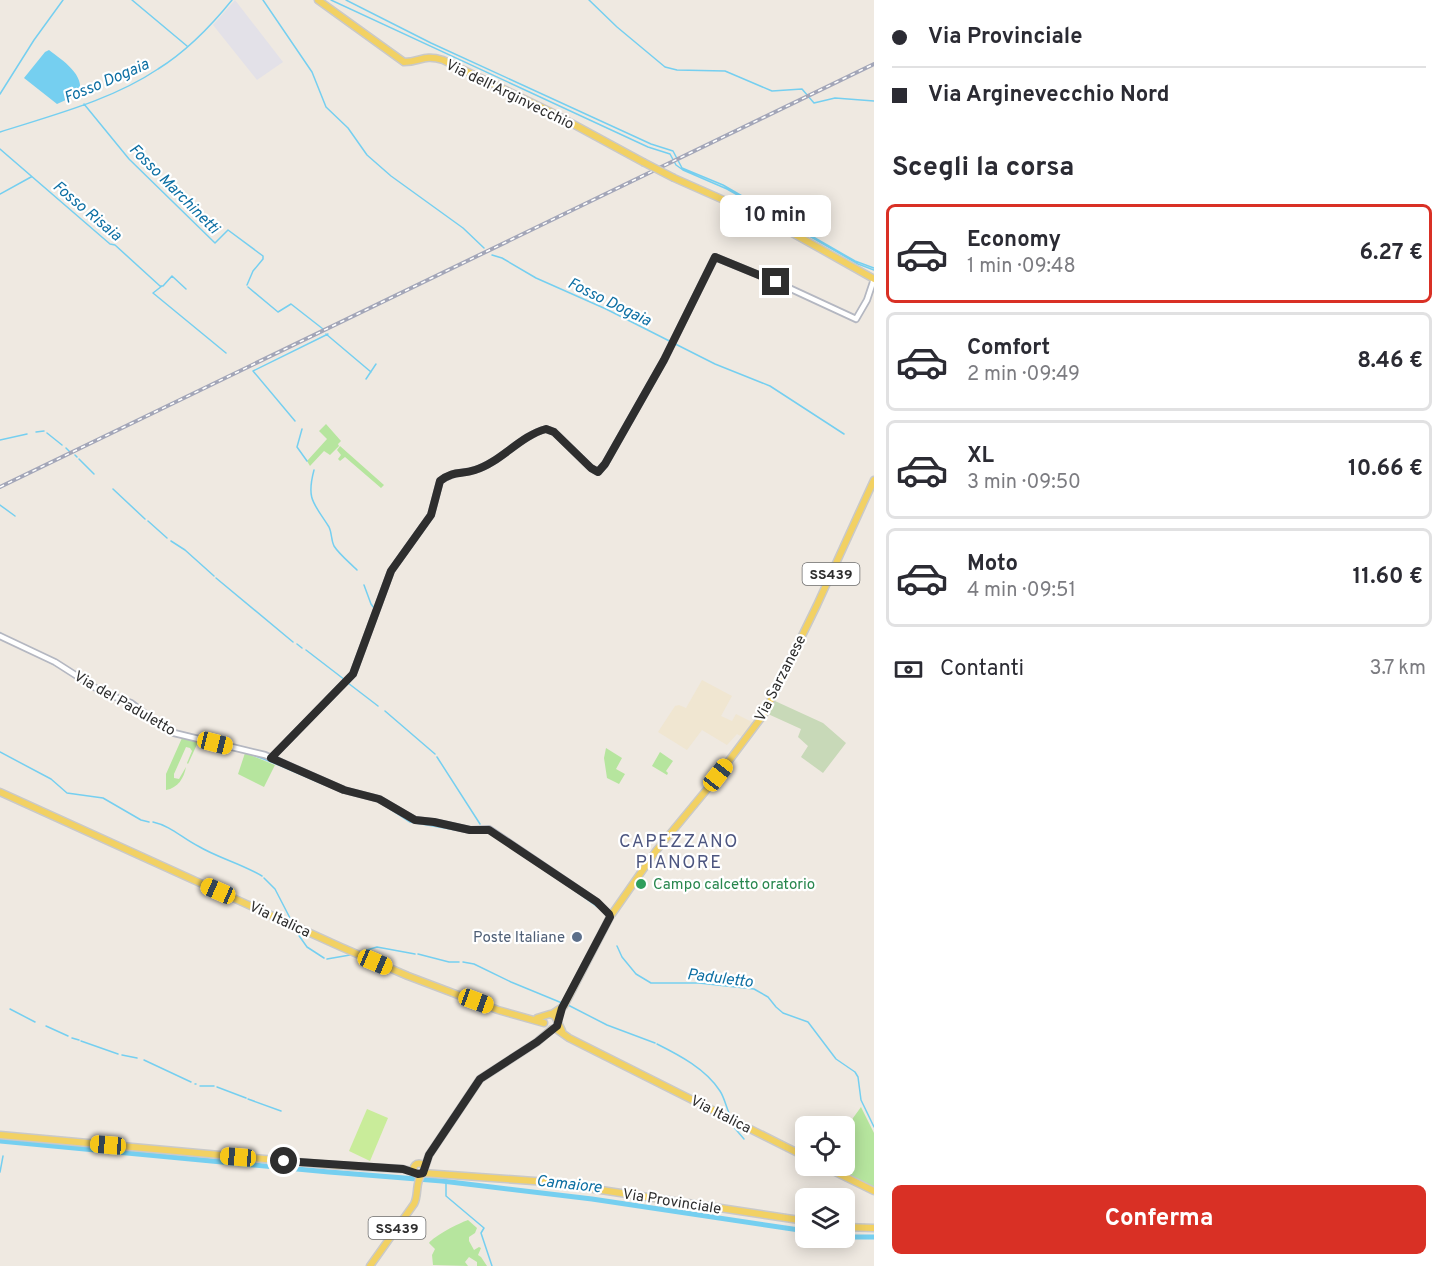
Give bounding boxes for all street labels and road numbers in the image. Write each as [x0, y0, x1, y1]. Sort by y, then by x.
street label: Via dell'Arginvecchio [442, 56, 577, 135]
road number: SS439 [802, 563, 860, 585]
street label: Via Sarzanese [751, 632, 811, 725]
street label: Via del Paduletto [70, 667, 178, 741]
street label: Via Italica [246, 898, 313, 943]
street label: Via Italica [687, 1092, 754, 1139]
street label: Via Provinciale [621, 1185, 722, 1220]
road number: SS439 [368, 1217, 426, 1239]

